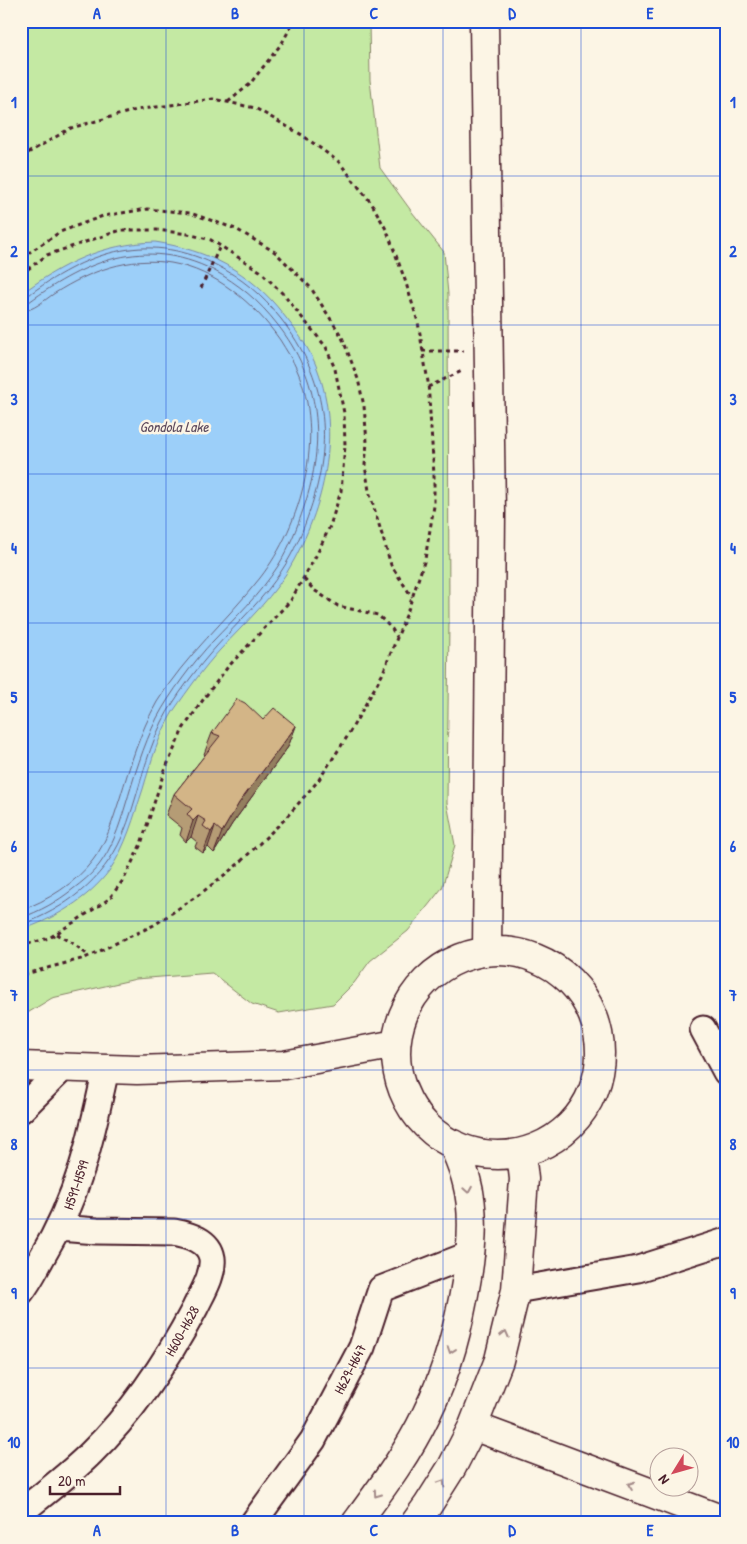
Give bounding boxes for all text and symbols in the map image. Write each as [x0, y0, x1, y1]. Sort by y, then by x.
text: A [93, 2, 101, 24]
text: B [231, 2, 239, 24]
text: C [370, 2, 379, 24]
text: D [508, 2, 516, 24]
text: E [646, 2, 654, 24]
text: 1 [11, 91, 17, 113]
text: 1 [730, 91, 736, 113]
text: 2 [10, 240, 18, 262]
text: 2 [729, 240, 737, 262]
text: 3 [10, 388, 18, 410]
text: 3 [729, 388, 737, 410]
water label: Gondola Lake [140, 416, 209, 437]
text: 4 [11, 537, 17, 559]
text: 4 [730, 537, 736, 559]
text: 5 [11, 686, 18, 708]
text: 5 [730, 686, 737, 708]
text: 6 [11, 835, 18, 857]
text: 6 [730, 835, 737, 857]
text: 7 [9, 984, 18, 1006]
text: 7 [728, 984, 737, 1006]
text: 8 [11, 1133, 18, 1155]
text: 8 [730, 1133, 737, 1155]
street label: H591-H599 [58, 1158, 93, 1212]
one-way arrow [463, 1185, 473, 1194]
text: 9 [11, 1282, 17, 1304]
text: 9 [730, 1282, 736, 1304]
street label: H600-H628 [160, 1302, 203, 1359]
one-way arrow [500, 1330, 510, 1338]
street label: H629-H647 [329, 1340, 370, 1397]
one-way arrow [447, 1345, 457, 1354]
text: 10 [8, 1431, 20, 1453]
text: 10 [727, 1431, 739, 1453]
north arrow [650, 1446, 700, 1496]
scale bar [50, 1464, 120, 1496]
text: 20 m [58, 1470, 85, 1491]
text: N [653, 1471, 673, 1489]
one-way arrow [436, 1479, 445, 1488]
one-way arrow [627, 1481, 636, 1491]
one-way arrow [374, 1488, 383, 1497]
text: A [93, 1519, 101, 1541]
text: B [231, 1519, 239, 1541]
text: C [370, 1519, 379, 1541]
text: D [508, 1519, 516, 1541]
text: E [646, 1519, 654, 1541]

